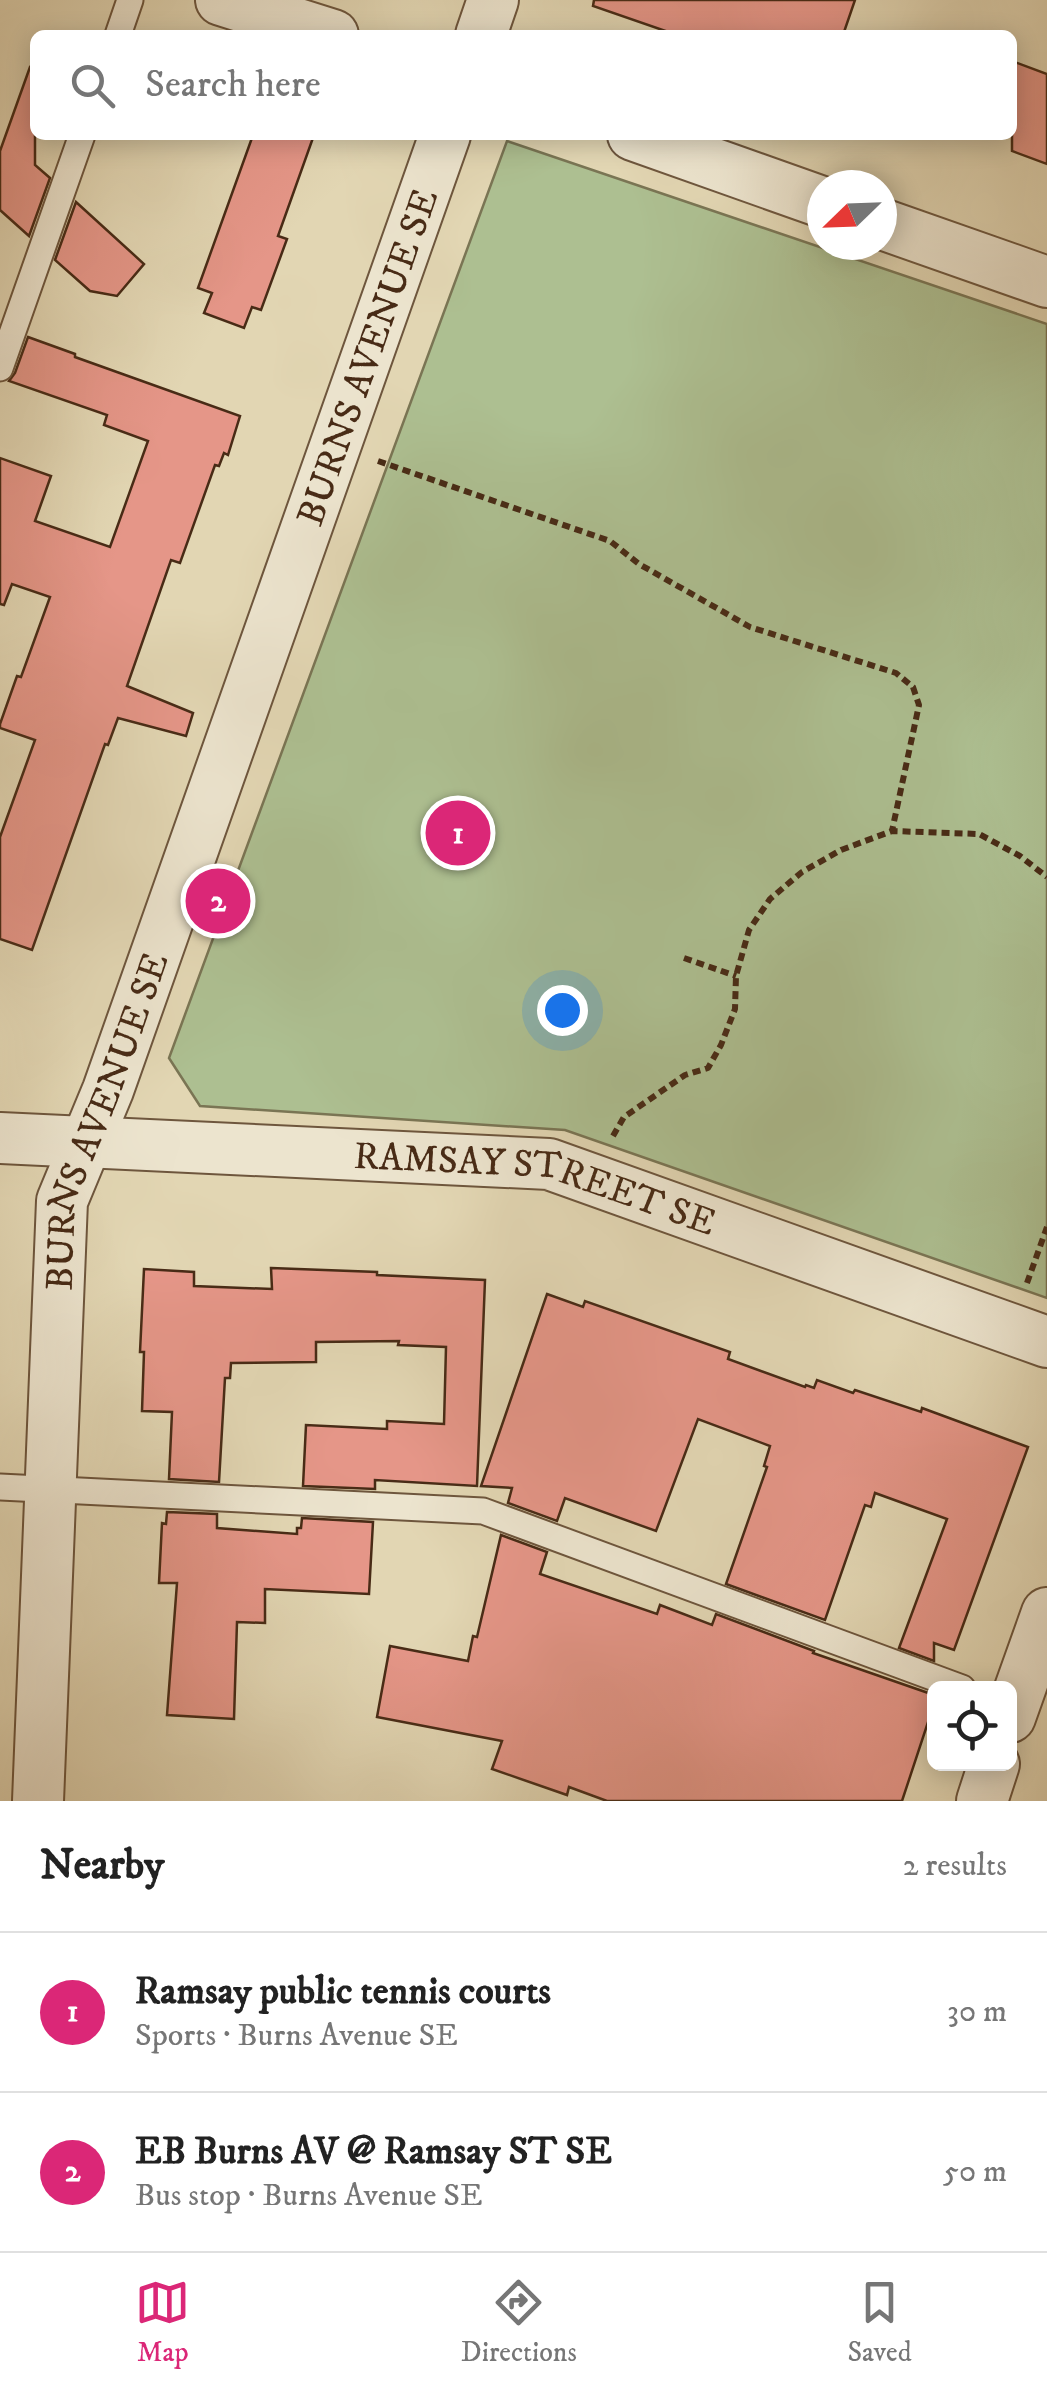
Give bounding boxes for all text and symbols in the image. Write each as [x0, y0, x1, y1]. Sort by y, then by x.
search box [30, 30, 1017, 140]
icon: search [65, 58, 120, 113]
text: Search here [145, 61, 321, 109]
north arrow [807, 170, 897, 260]
street label: BURNS AVENUE SE [287, 183, 450, 533]
pin: 1 [426, 796, 490, 870]
pin: 2 [186, 864, 250, 938]
street label: BURNS AVENUE SE [36, 946, 181, 1292]
your location [537, 985, 588, 1036]
street label: RAMSAY STREET SE [353, 1133, 722, 1248]
map controls [927, 1681, 1017, 1771]
button: locate [927, 1681, 1017, 1771]
text: Nearby [40, 1840, 164, 1892]
text: 2 results [903, 1846, 1007, 1886]
text: Ramsay public tennis courts [135, 1968, 551, 2016]
text: 1 [67, 1992, 78, 2032]
text: 30 m [947, 1992, 1007, 2032]
text: Sports · Burns Avenue SE [135, 2016, 458, 2056]
text: EB Burns AV @ Ramsay ST SE [135, 2128, 612, 2176]
text: 2 [65, 2152, 80, 2192]
text: 50 m [943, 2152, 1007, 2192]
text: Bus stop · Burns Avenue SE [135, 2176, 483, 2216]
tab: Map [135, 2275, 190, 2370]
tab: Directions [461, 2275, 577, 2370]
tab: Saved [847, 2275, 912, 2370]

